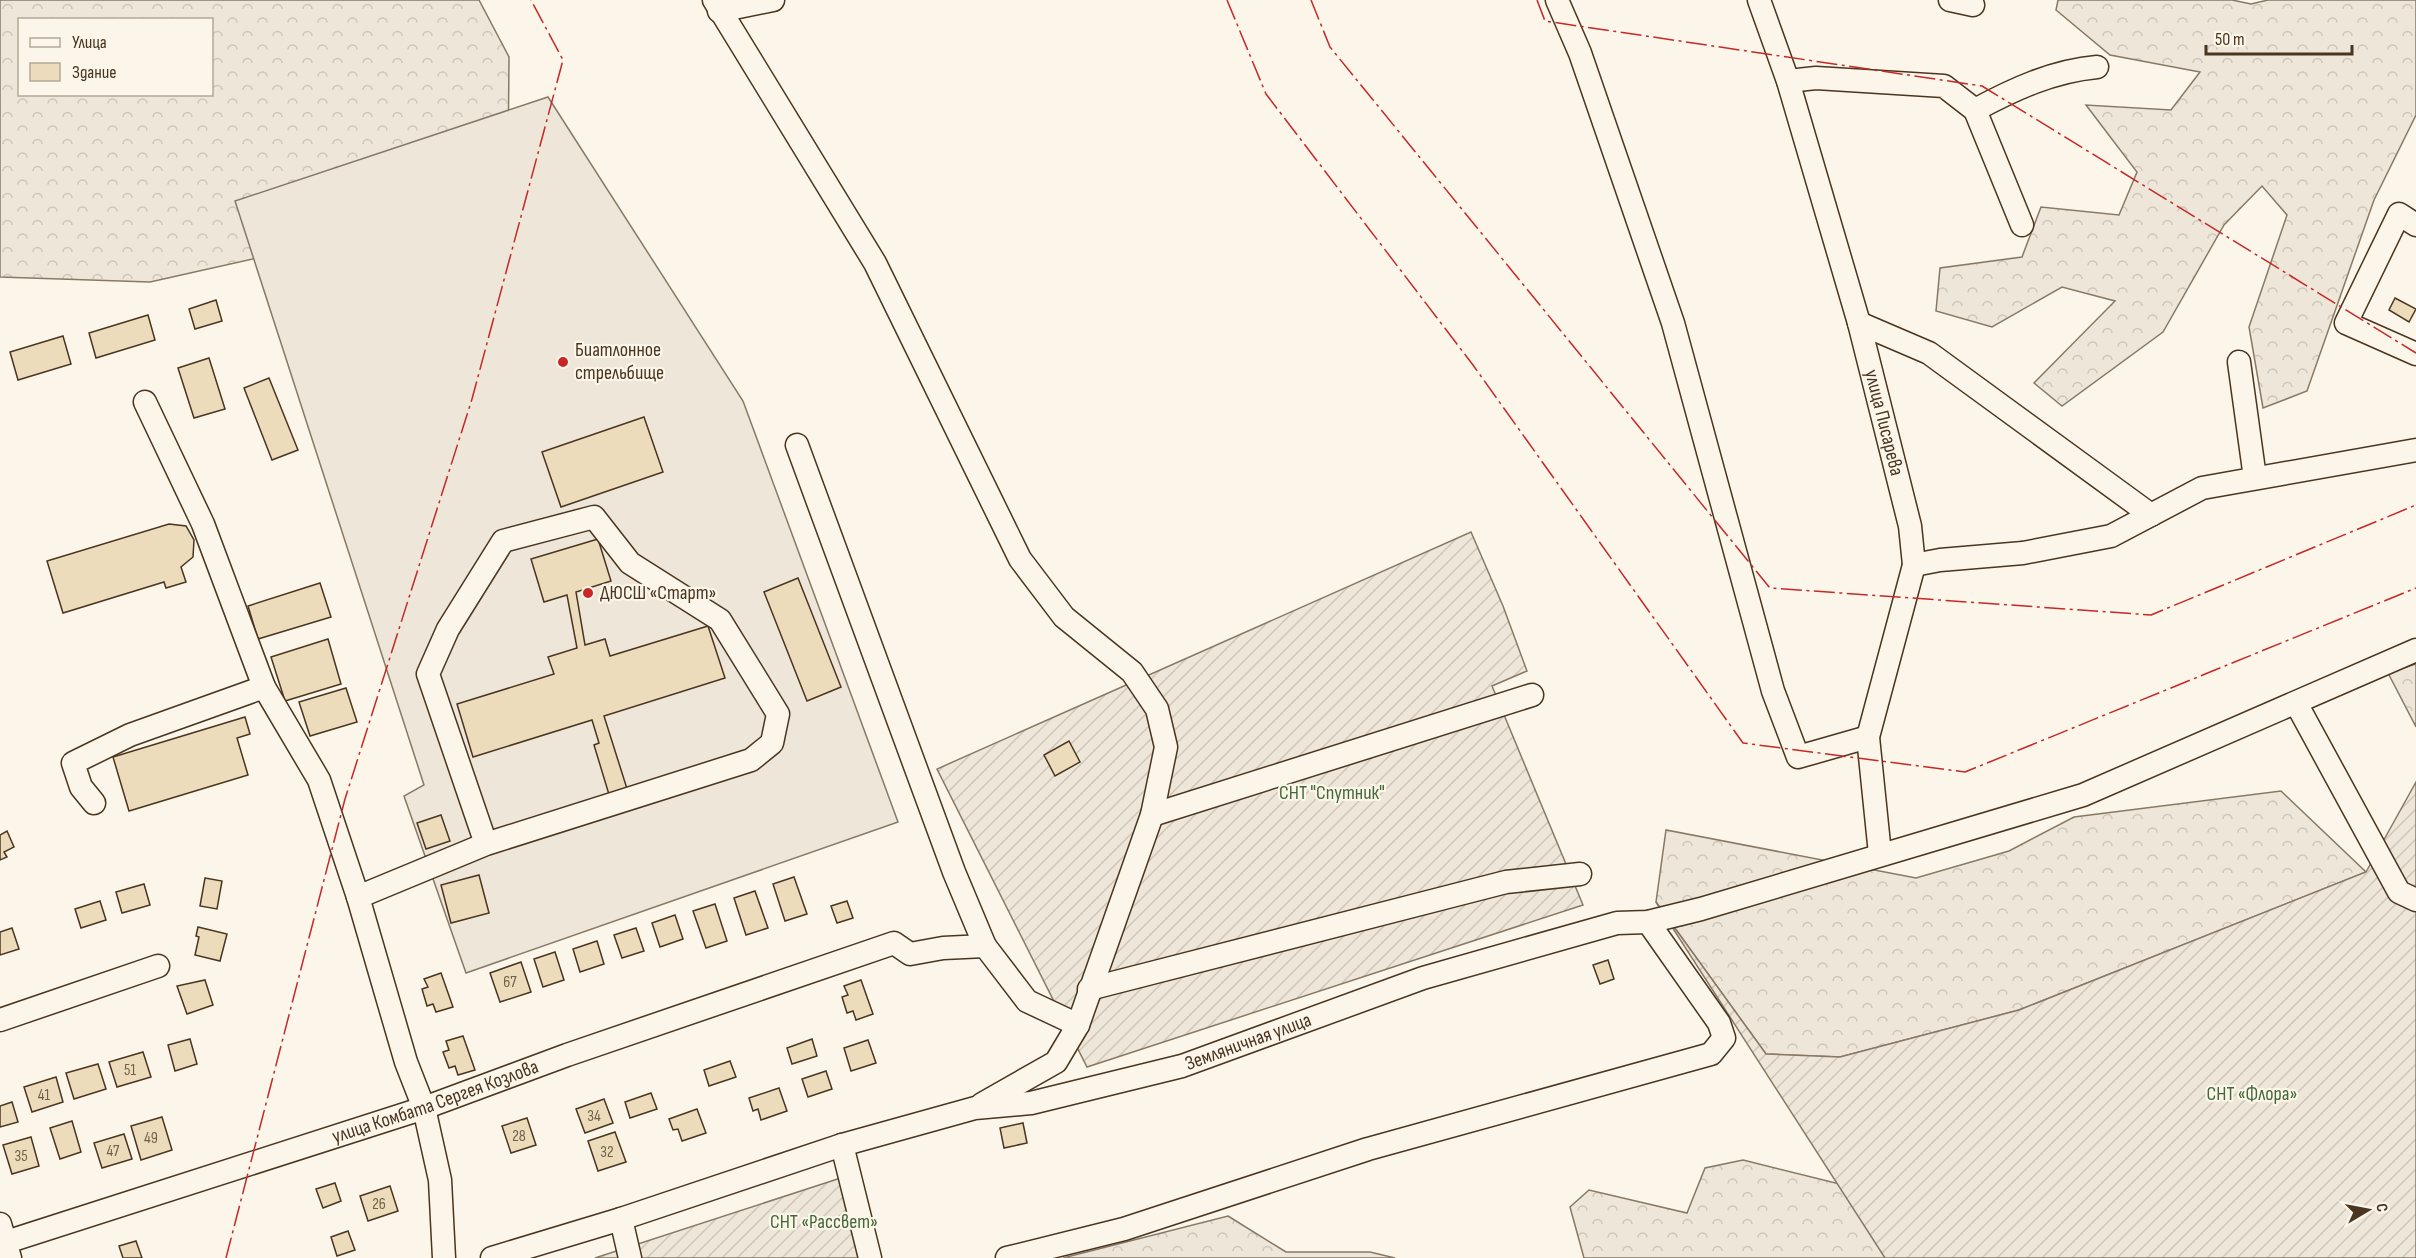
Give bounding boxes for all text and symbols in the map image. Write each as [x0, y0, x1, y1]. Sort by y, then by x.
legend [18, 18, 213, 96]
scale bar [2206, 18, 2352, 56]
text: 50 m [2215, 29, 2245, 50]
text: Улица [72, 32, 107, 53]
text: Здание [72, 62, 117, 83]
place label: Биатлонное стрельбище [575, 338, 664, 385]
marker: Биатлонное стрельбище [556, 355, 570, 369]
street label: улица Писарева [1859, 367, 1909, 478]
place label: ДЮСШ «Старт» [600, 581, 716, 605]
marker: ДЮСШ «Старт» [581, 586, 595, 600]
park label: СНТ "Спутник" [1279, 781, 1385, 805]
house number: 67 [503, 973, 517, 992]
street label: Земляничная улица [1182, 1008, 1315, 1076]
street label: улица Комбата Сергея Козлова [329, 1055, 542, 1149]
house number: 51 [124, 1061, 136, 1080]
park label: СНТ «Флора» [2207, 1082, 2297, 1106]
house number: 41 [38, 1086, 51, 1105]
house number: 34 [587, 1107, 601, 1126]
house number: 28 [512, 1127, 526, 1146]
house number: 49 [144, 1129, 158, 1148]
house number: 47 [107, 1142, 120, 1161]
house number: 32 [600, 1143, 614, 1162]
house number: 35 [14, 1147, 28, 1166]
north arrow [2338, 1180, 2398, 1240]
house number: 26 [372, 1195, 386, 1214]
text: С [2371, 1202, 2391, 1213]
park label: СНТ «Рассвет» [770, 1210, 878, 1234]

